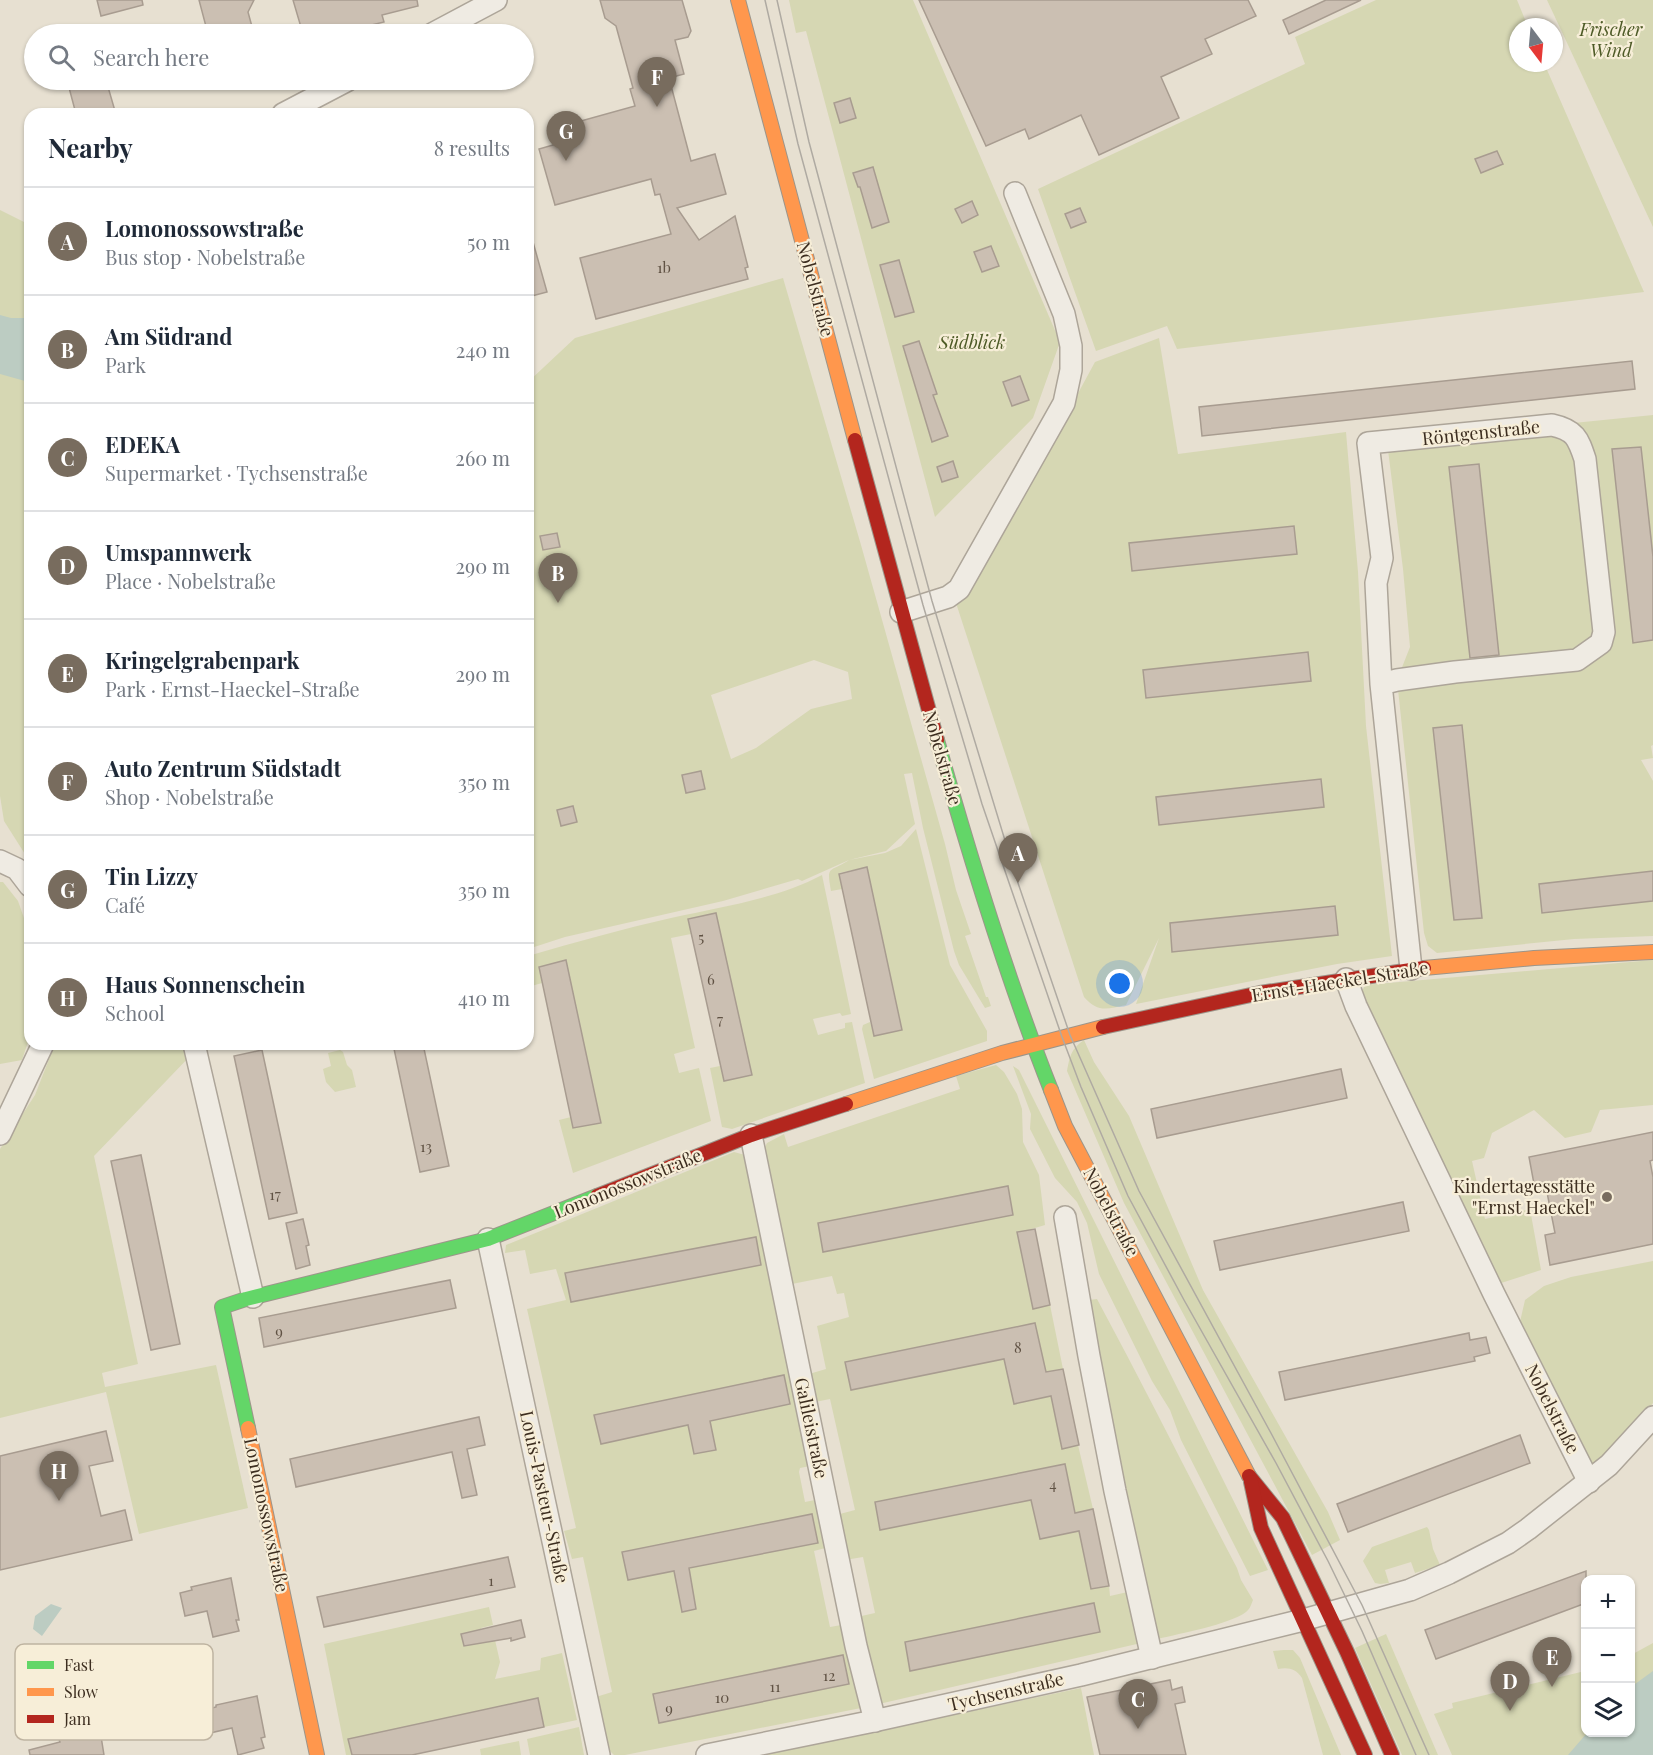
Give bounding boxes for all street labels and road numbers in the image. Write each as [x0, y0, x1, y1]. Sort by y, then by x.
street label: Nobelstraße [792, 238, 840, 339]
street label: Röntgenstraße [1421, 414, 1541, 450]
street label: Nobelstraße [918, 707, 968, 808]
street label: Ernst-Haeckel-Straße [1250, 955, 1430, 1007]
street label: Lomonossowstraße [550, 1142, 705, 1224]
street label: Nobelstraße [1078, 1163, 1145, 1260]
street label: Nobelstraße [1520, 1360, 1586, 1458]
street label: Galileistraße [790, 1375, 834, 1480]
street label: Louis-Pasteur-Straße [515, 1408, 575, 1585]
street label: Lomonossowstraße [239, 1435, 295, 1594]
street label: Tychsenstraße [945, 1666, 1066, 1716]

